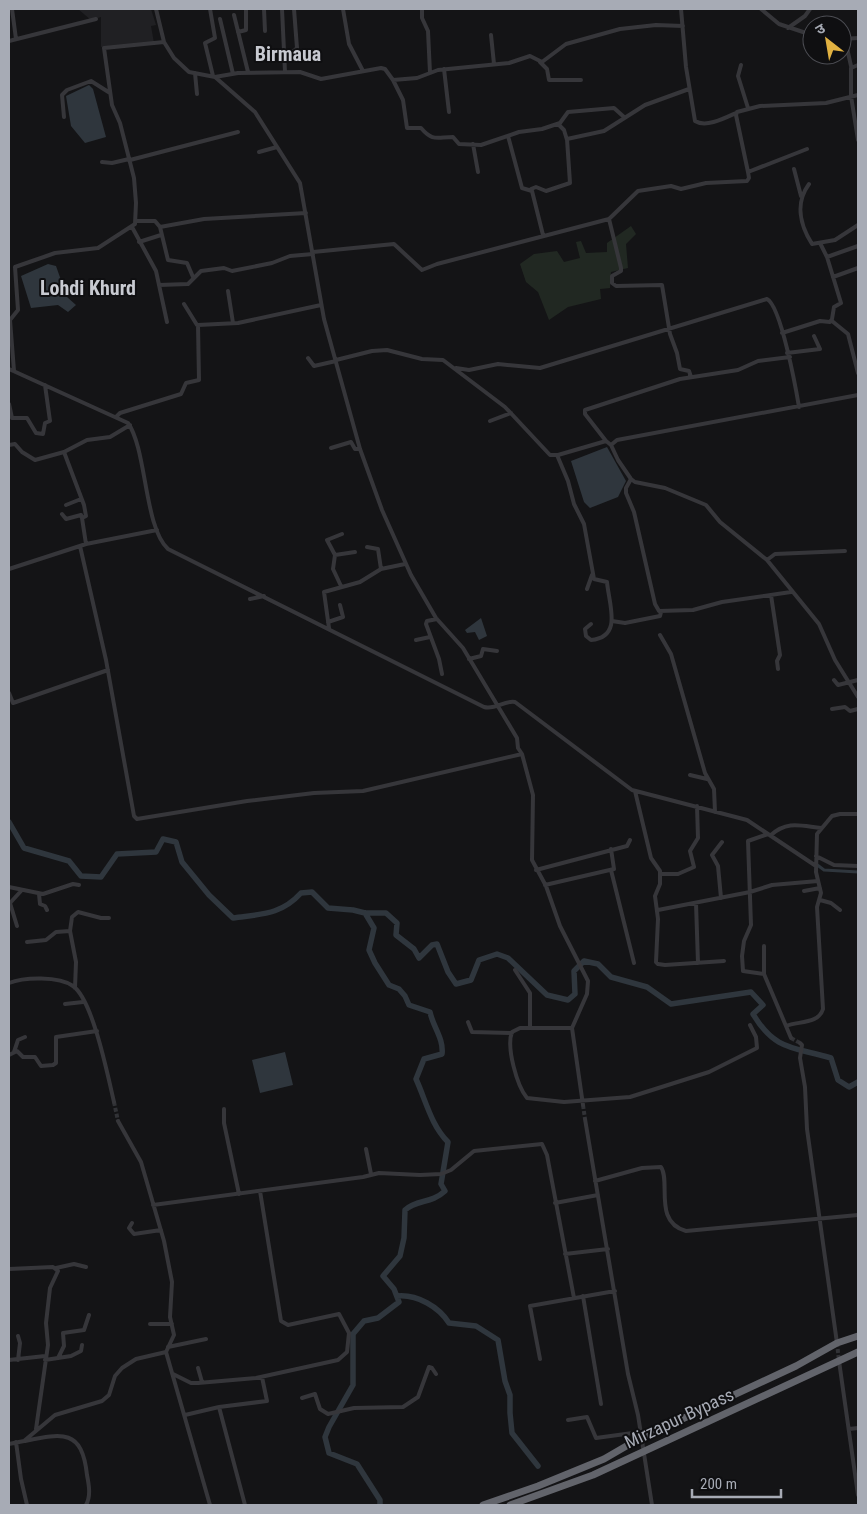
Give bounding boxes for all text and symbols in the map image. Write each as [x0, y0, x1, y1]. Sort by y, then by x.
north arrow [802, 15, 852, 65]
text: उ [813, 19, 829, 38]
district label: Birmaua [255, 42, 321, 66]
district label: Lohdi Khurd [40, 276, 136, 300]
street label: Mirzapur Bypass [621, 1384, 737, 1452]
scale bar [692, 1466, 781, 1498]
text: 200 m [700, 1475, 737, 1493]

